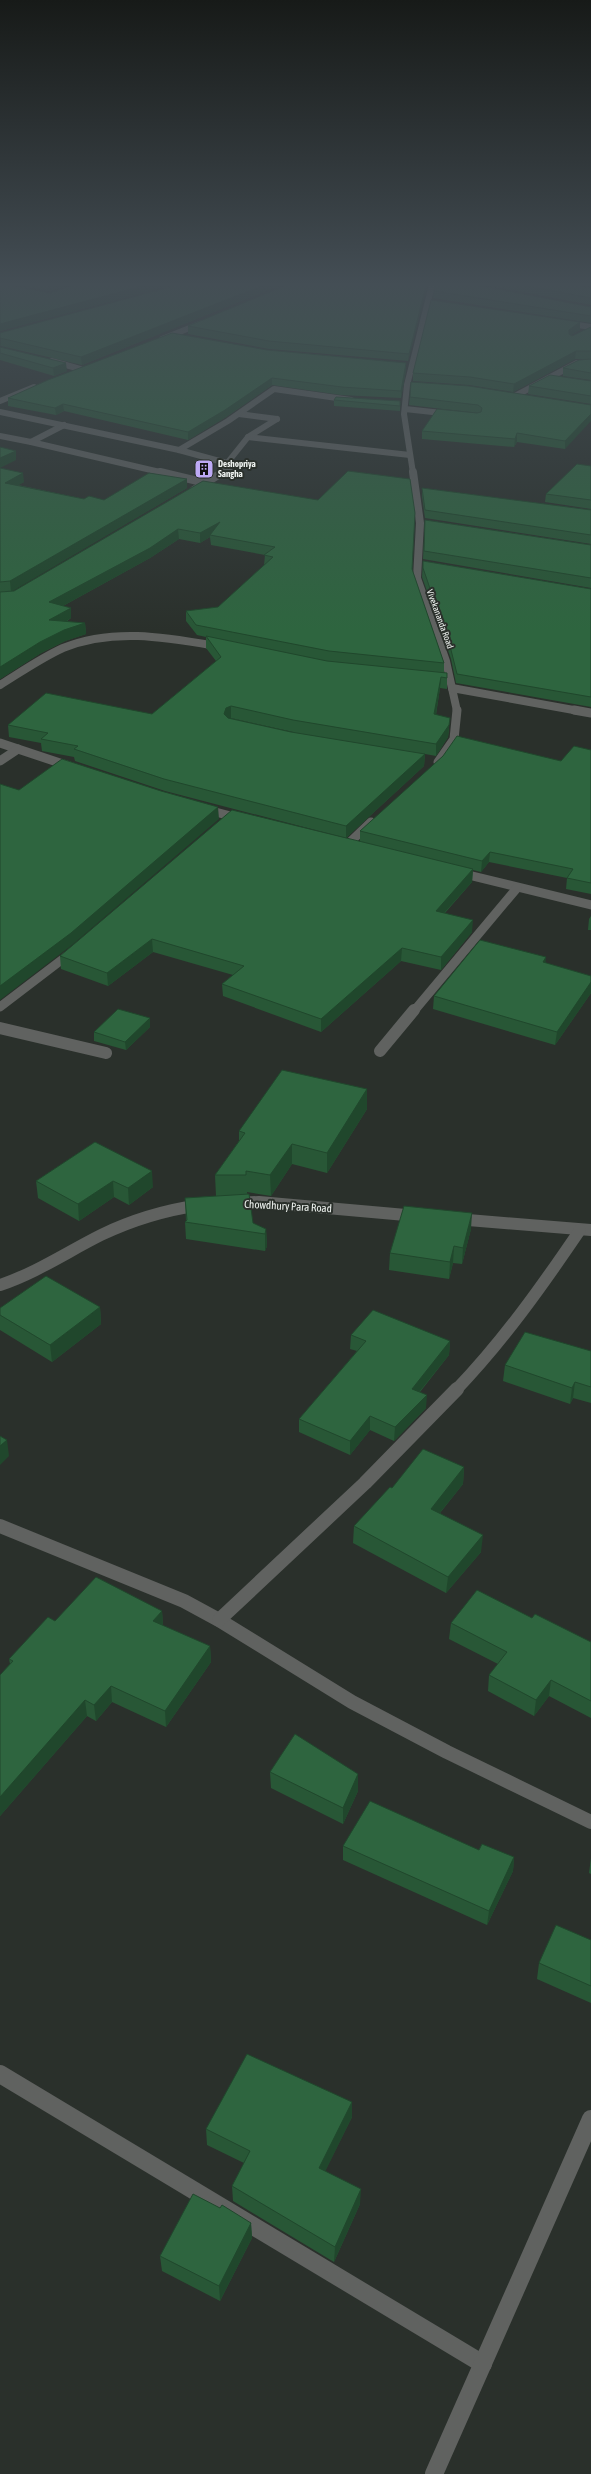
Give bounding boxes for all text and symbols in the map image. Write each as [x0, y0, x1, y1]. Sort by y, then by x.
building icon: Deshopriya Sangha [193, 458, 215, 480]
place label: Deshopriya Sangha [218, 459, 256, 479]
street label: Vivekananda Road [425, 588, 455, 650]
street label: Chowdhury Para Road [244, 1198, 332, 1214]

